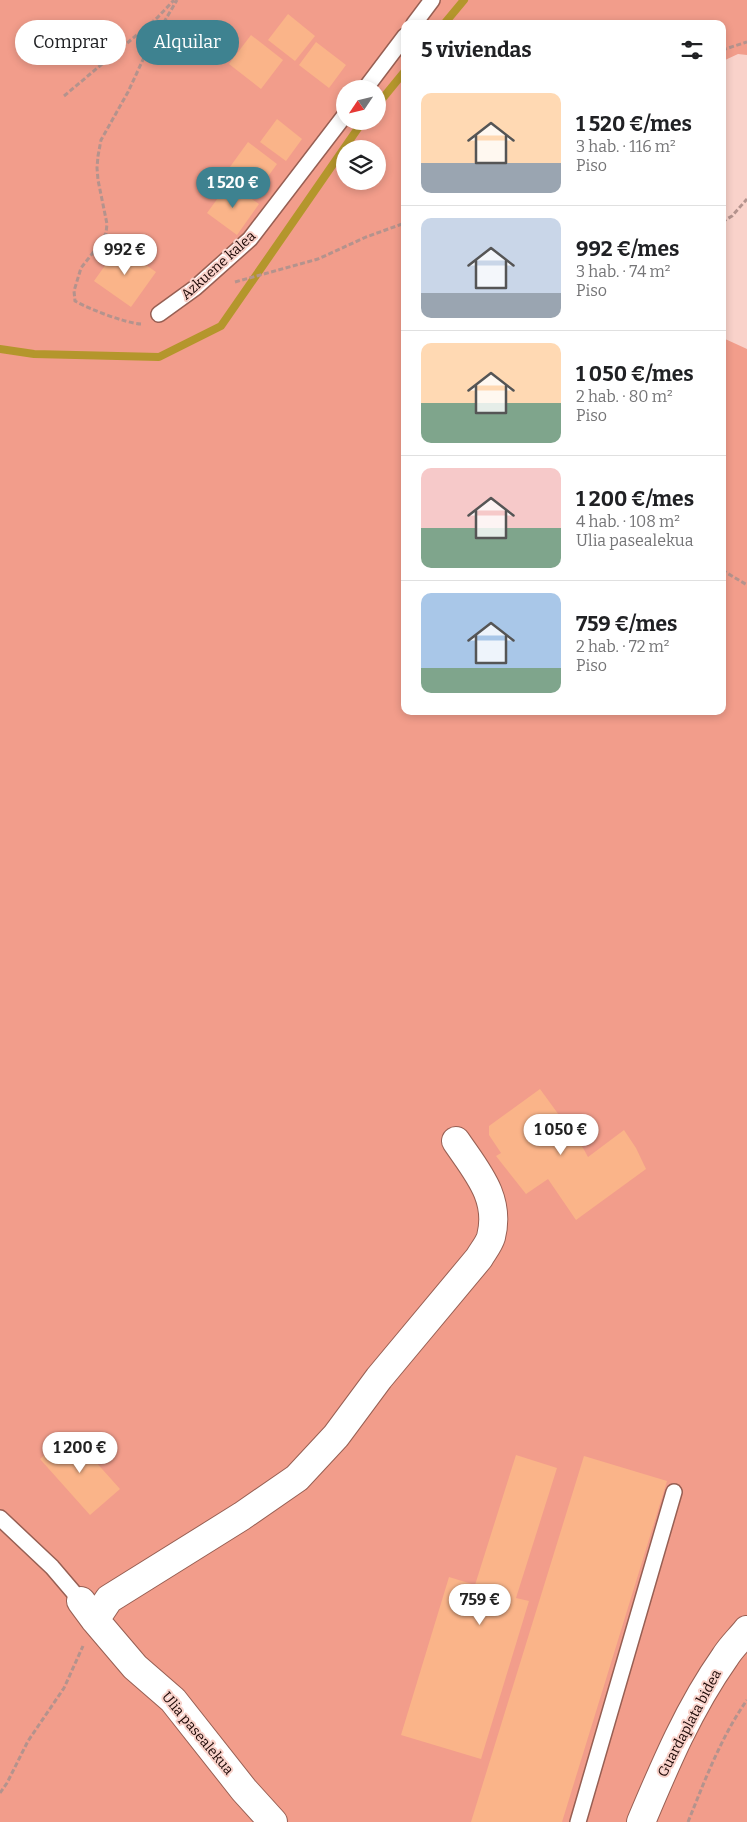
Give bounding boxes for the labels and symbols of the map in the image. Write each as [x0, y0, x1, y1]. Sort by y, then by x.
north arrow [336, 80, 386, 130]
pin: 1 520 € [187, 166, 279, 209]
street label: Azkuene kalea [178, 227, 259, 303]
pin: 992 € [90, 234, 160, 276]
pin: 1 050 € [515, 1114, 607, 1156]
pin: 1 200 € [34, 1432, 126, 1474]
pin: 759 € [445, 1584, 515, 1626]
street label: Guardaplata bidea [654, 1666, 725, 1780]
street label: Ulia pasealekua [158, 1688, 237, 1778]

